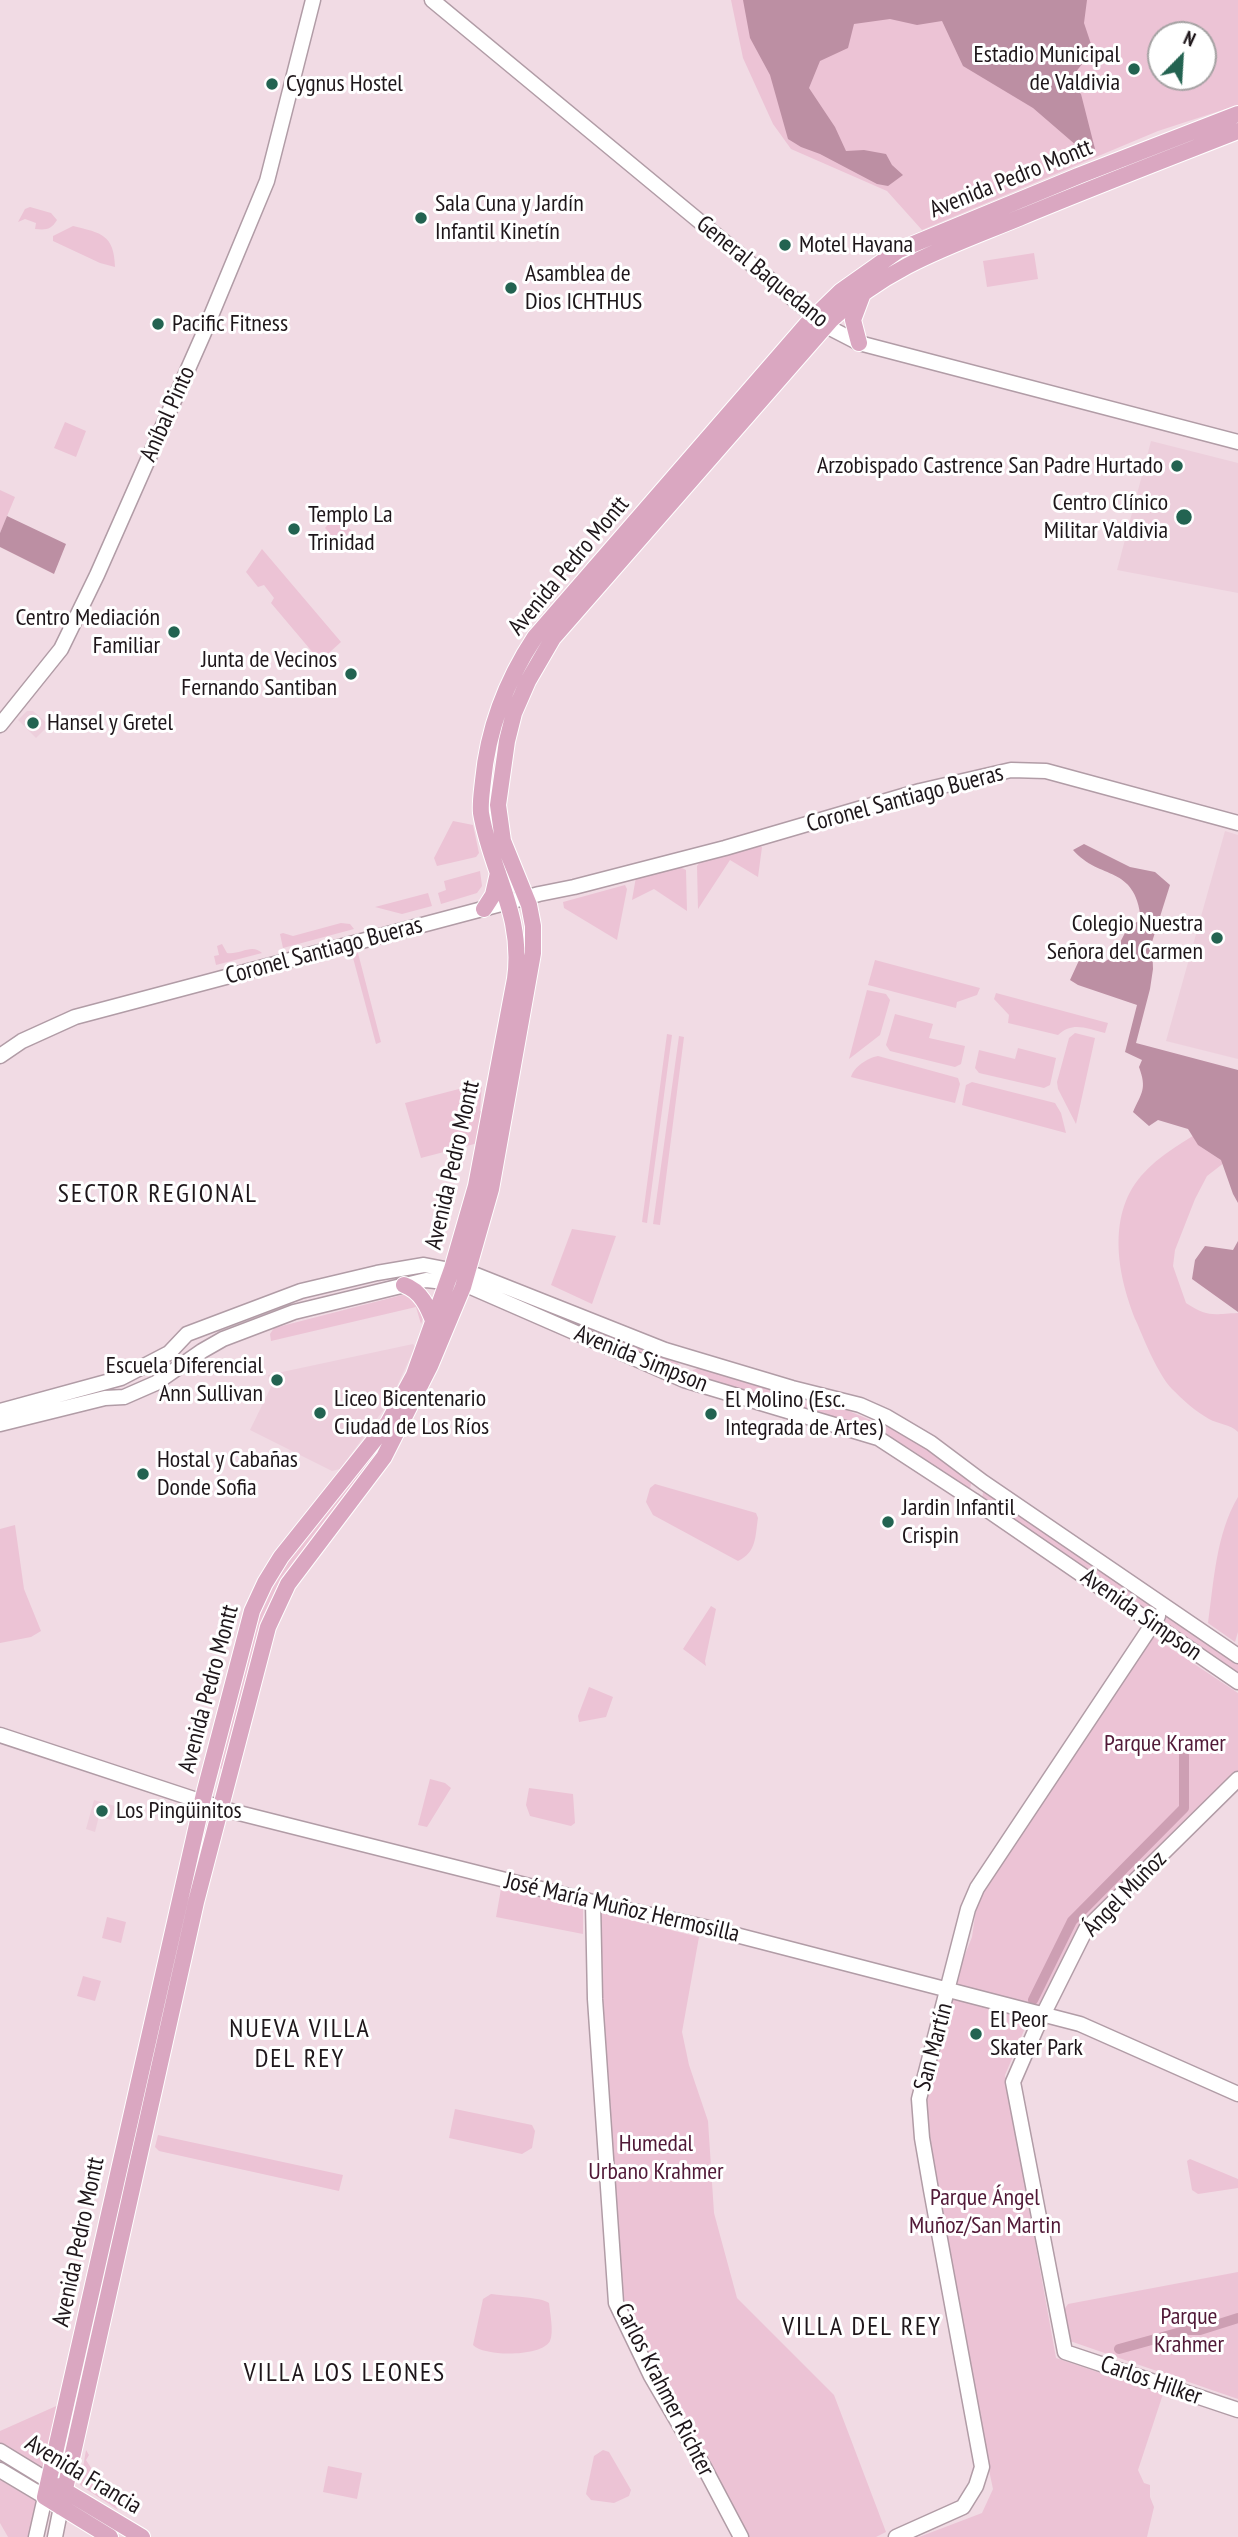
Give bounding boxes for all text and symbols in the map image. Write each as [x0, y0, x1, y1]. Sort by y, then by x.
north arrow [1147, 21, 1217, 91]
text: N [1180, 26, 1199, 52]
place label: Estadio Municipal de Valdivia [974, 41, 1120, 97]
marker: Estadio Municipal de Valdivia [1126, 61, 1142, 77]
place label: Cygnus Hostel [286, 70, 403, 98]
marker: Cygnus Hostel [264, 76, 280, 92]
street label: Avenida Pedro Montt [926, 133, 1096, 225]
place label: Sala Cuna y Jardín Infantil Kinetín [435, 190, 584, 246]
marker: Sala Cuna y Jardín Infantil Kinetín [413, 210, 429, 226]
street label: General Baquedano [690, 210, 834, 334]
place label: Motel Havana [799, 231, 913, 259]
marker: Motel Havana [777, 237, 793, 253]
place label: Asamblea de Dios ICHTHUS [525, 260, 642, 316]
marker: Asamblea de Dios ICHTHUS [503, 280, 519, 296]
place label: Pacific Fitness [172, 310, 288, 338]
marker: Pacific Fitness [150, 316, 166, 332]
street label: Aníbal Pinto [134, 362, 202, 466]
place label: Arzobispado Castrence San Padre Hurtado [817, 452, 1163, 480]
marker: Arzobispado Castrence San Padre Hurtado [1169, 458, 1185, 474]
place label: Centro Clínico Militar Valdivia [1044, 489, 1168, 545]
street label: Avenida Pedro Montt [503, 491, 635, 641]
place label: Templo La Trinidad [308, 501, 393, 557]
marker: Centro Clínico Militar Valdivia [1174, 507, 1194, 527]
marker: Templo La Trinidad [286, 521, 302, 537]
place label: Centro Mediación Familiar [16, 604, 160, 660]
marker: Centro Mediación Familiar [166, 624, 182, 640]
place label: Junta de Vecinos Fernando Santiban [181, 646, 337, 702]
marker: Junta de Vecinos Fernando Santiban [343, 666, 359, 682]
place label: Hansel y Gretel [47, 709, 173, 737]
marker: Hansel y Gretel [25, 715, 41, 731]
street label: Coronel Santiago Bueras [804, 759, 1006, 839]
place label: Colegio Nuestra Señora del Carmen [1047, 910, 1203, 966]
street label: Coronel Santiago Bueras [223, 911, 425, 991]
marker: Colegio Nuestra Señora del Carmen [1209, 930, 1225, 946]
street label: Avenida Pedro Montt [420, 1078, 486, 1252]
district label: SECTOR REGIONAL [60, 1179, 256, 1211]
street label: Avenida Simpson [570, 1319, 712, 1399]
place label: Escuela Diferencial Ann Sullivan [106, 1352, 263, 1408]
marker: Escuela Diferencial Ann Sullivan [269, 1372, 285, 1388]
place label: Liceo Bicentenario Ciudad de Los Ríos [334, 1385, 489, 1441]
place label: El Molino (Esc. Integrada de Artes) [725, 1386, 883, 1442]
marker: Liceo Bicentenario Ciudad de Los Ríos [312, 1405, 328, 1421]
marker: El Molino (Esc. Integrada de Artes) [703, 1406, 719, 1422]
place label: Hostal y Cabañas Donde Sofia [157, 1446, 298, 1502]
marker: Hostal y Cabañas Donde Sofia [135, 1466, 151, 1482]
place label: Jardin Infantil Crispin [902, 1494, 1015, 1550]
marker: Jardin Infantil Crispin [880, 1514, 896, 1530]
street label: Avenida Simpson [1075, 1563, 1207, 1667]
street label: Avenida Pedro Montt [173, 1602, 245, 1776]
park label: Parque Kramer [1104, 1730, 1226, 1758]
place label: Los Pingüinitos [116, 1797, 242, 1825]
marker: Los Pingüinitos [94, 1803, 110, 1819]
street label: Ángel Muñoz [1077, 1845, 1173, 1943]
street label: José María Muñoz Hermosilla [502, 1867, 742, 1949]
street label: San Martín [908, 2000, 960, 2094]
place label: El Peor Skater Park [990, 2006, 1083, 2062]
district label: NUEVA VILLA DEL REY [231, 2014, 369, 2076]
marker: El Peor Skater Park [968, 2026, 984, 2042]
park label: Humedal Urbano Krahmer [588, 2130, 724, 2186]
street label: Avenida Pedro Montt [47, 2155, 111, 2329]
park label: Parque Ángel Muñoz/San Martin [909, 2184, 1061, 2240]
street label: Carlos Krahmer Richter [608, 2299, 720, 2481]
park label: Parque Krahmer [1154, 2303, 1224, 2359]
district label: VILLA DEL REY [784, 2312, 940, 2344]
street label: Carlos Hilker [1097, 2350, 1205, 2412]
district label: VILLA LOS LEONES [246, 2358, 444, 2390]
street label: Avenida Francia [20, 2429, 146, 2521]

